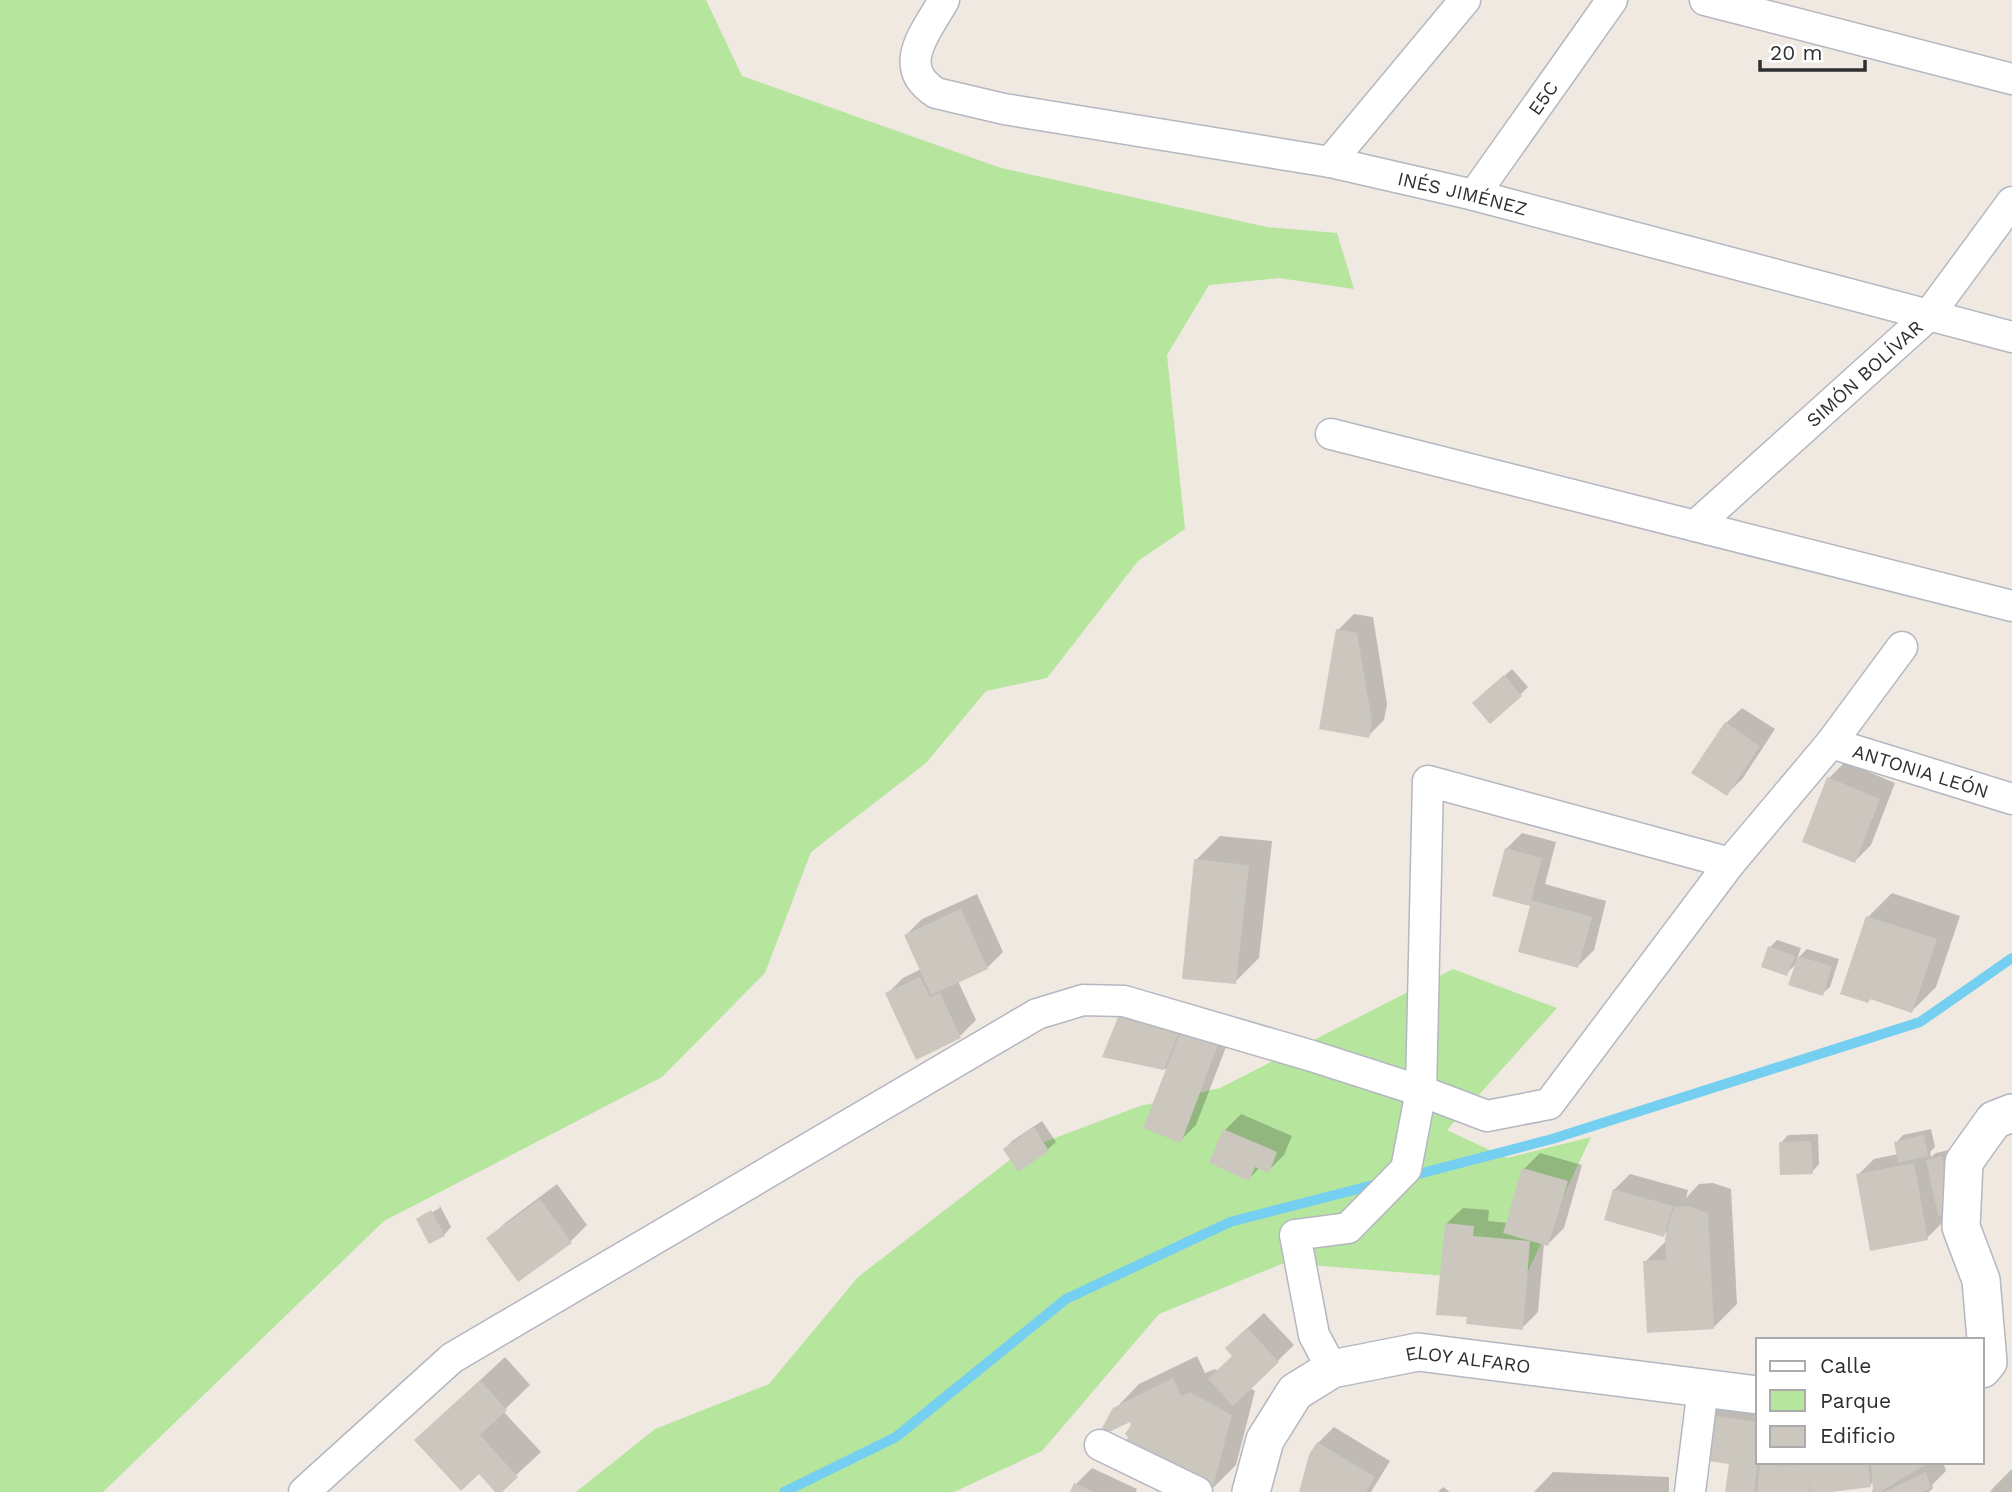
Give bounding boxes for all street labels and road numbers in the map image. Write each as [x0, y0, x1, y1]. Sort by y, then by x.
street label: E5C [1523, 77, 1563, 120]
street label: INÉS JIMÉNEZ [1395, 167, 1530, 221]
street label: SIMÓN BOLÍVAR [1802, 315, 1928, 432]
street label: ANTONIA LEÓN [1850, 739, 1991, 803]
street label: ELOY ALFARO [1403, 1341, 1532, 1378]

